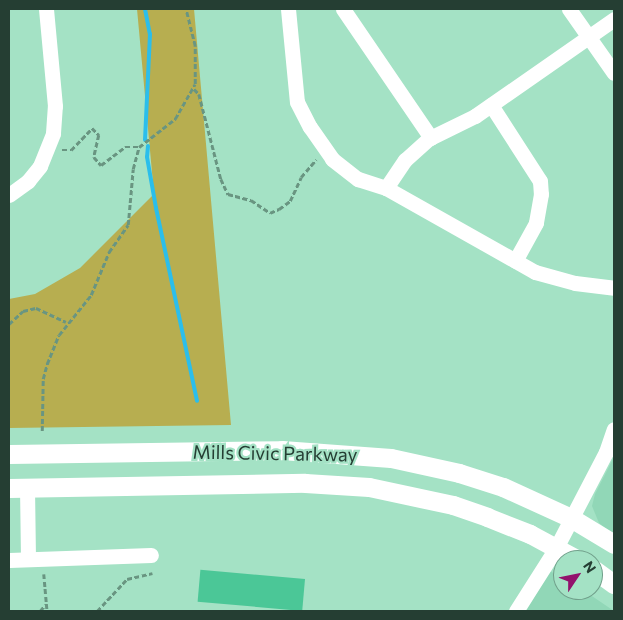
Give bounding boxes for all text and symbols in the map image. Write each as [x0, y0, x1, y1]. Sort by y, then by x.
street label: Mills Civic Parkway [192, 440, 358, 466]
north arrow [553, 550, 603, 600]
text: N [580, 558, 600, 576]

